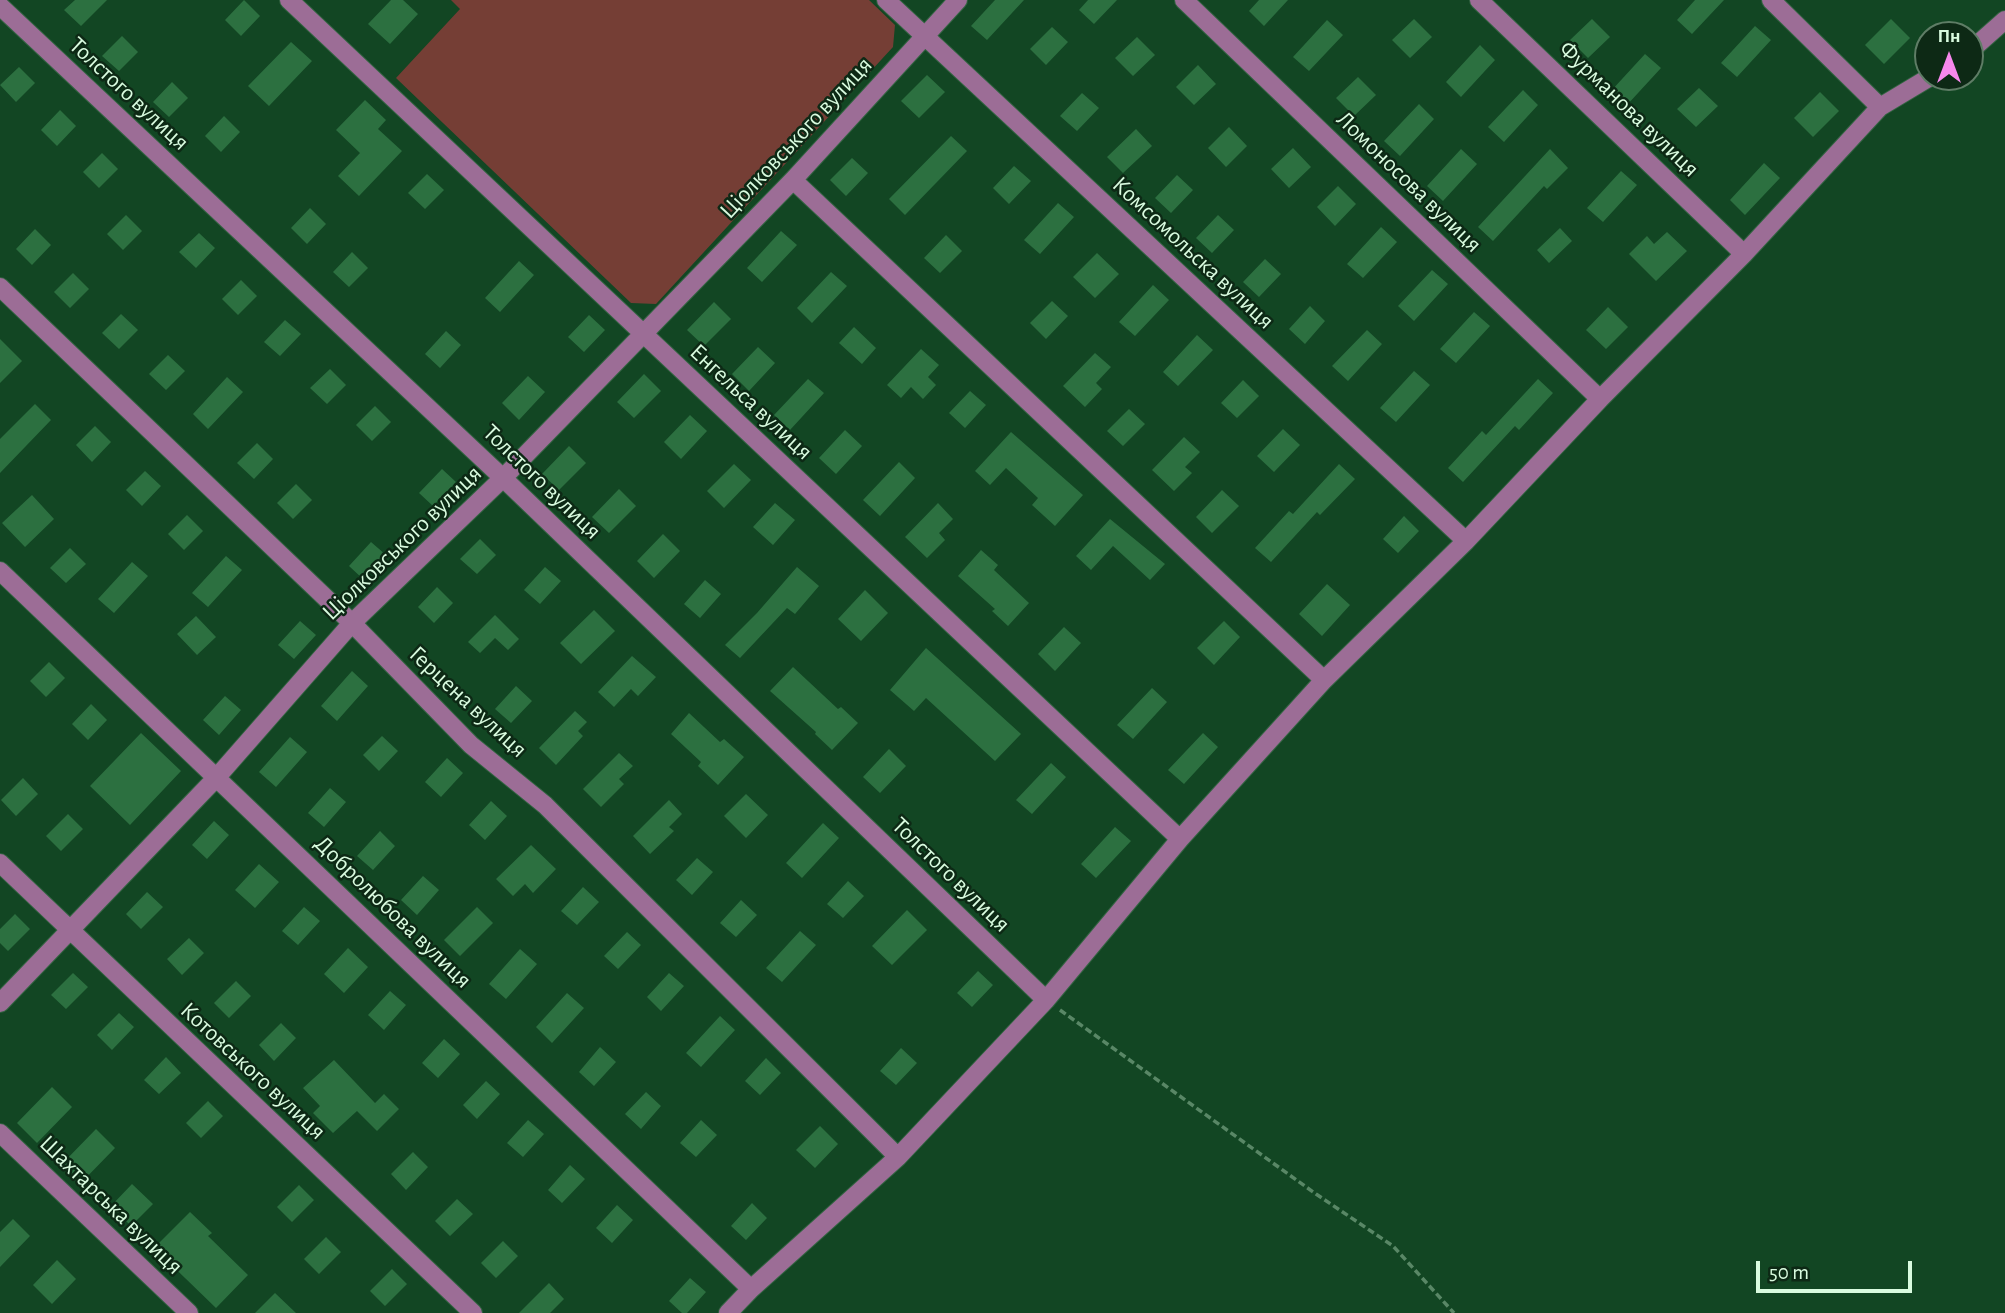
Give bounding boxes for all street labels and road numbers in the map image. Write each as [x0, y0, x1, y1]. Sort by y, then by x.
street label: Толстого вулиця [63, 31, 195, 157]
street label: Фурманова вулиця [1553, 35, 1705, 183]
street label: Ціолковського вулиця [714, 51, 878, 225]
street label: Ломоносова вулиця [1330, 105, 1488, 259]
street label: Комсомольска вулиця [1106, 170, 1280, 336]
street label: Енгельса вулиця [684, 338, 818, 466]
street label: Толстого вулиця [477, 418, 607, 546]
street label: Ціолковського вулиця [316, 459, 488, 627]
street label: Герцена вулиця [403, 640, 533, 764]
street label: Толстого вулиця [886, 811, 1016, 939]
street label: Добролюбова вулиця [308, 830, 478, 994]
street label: Котовського вулиця [174, 996, 332, 1146]
street label: Шахтарська вулиця [33, 1129, 189, 1281]

